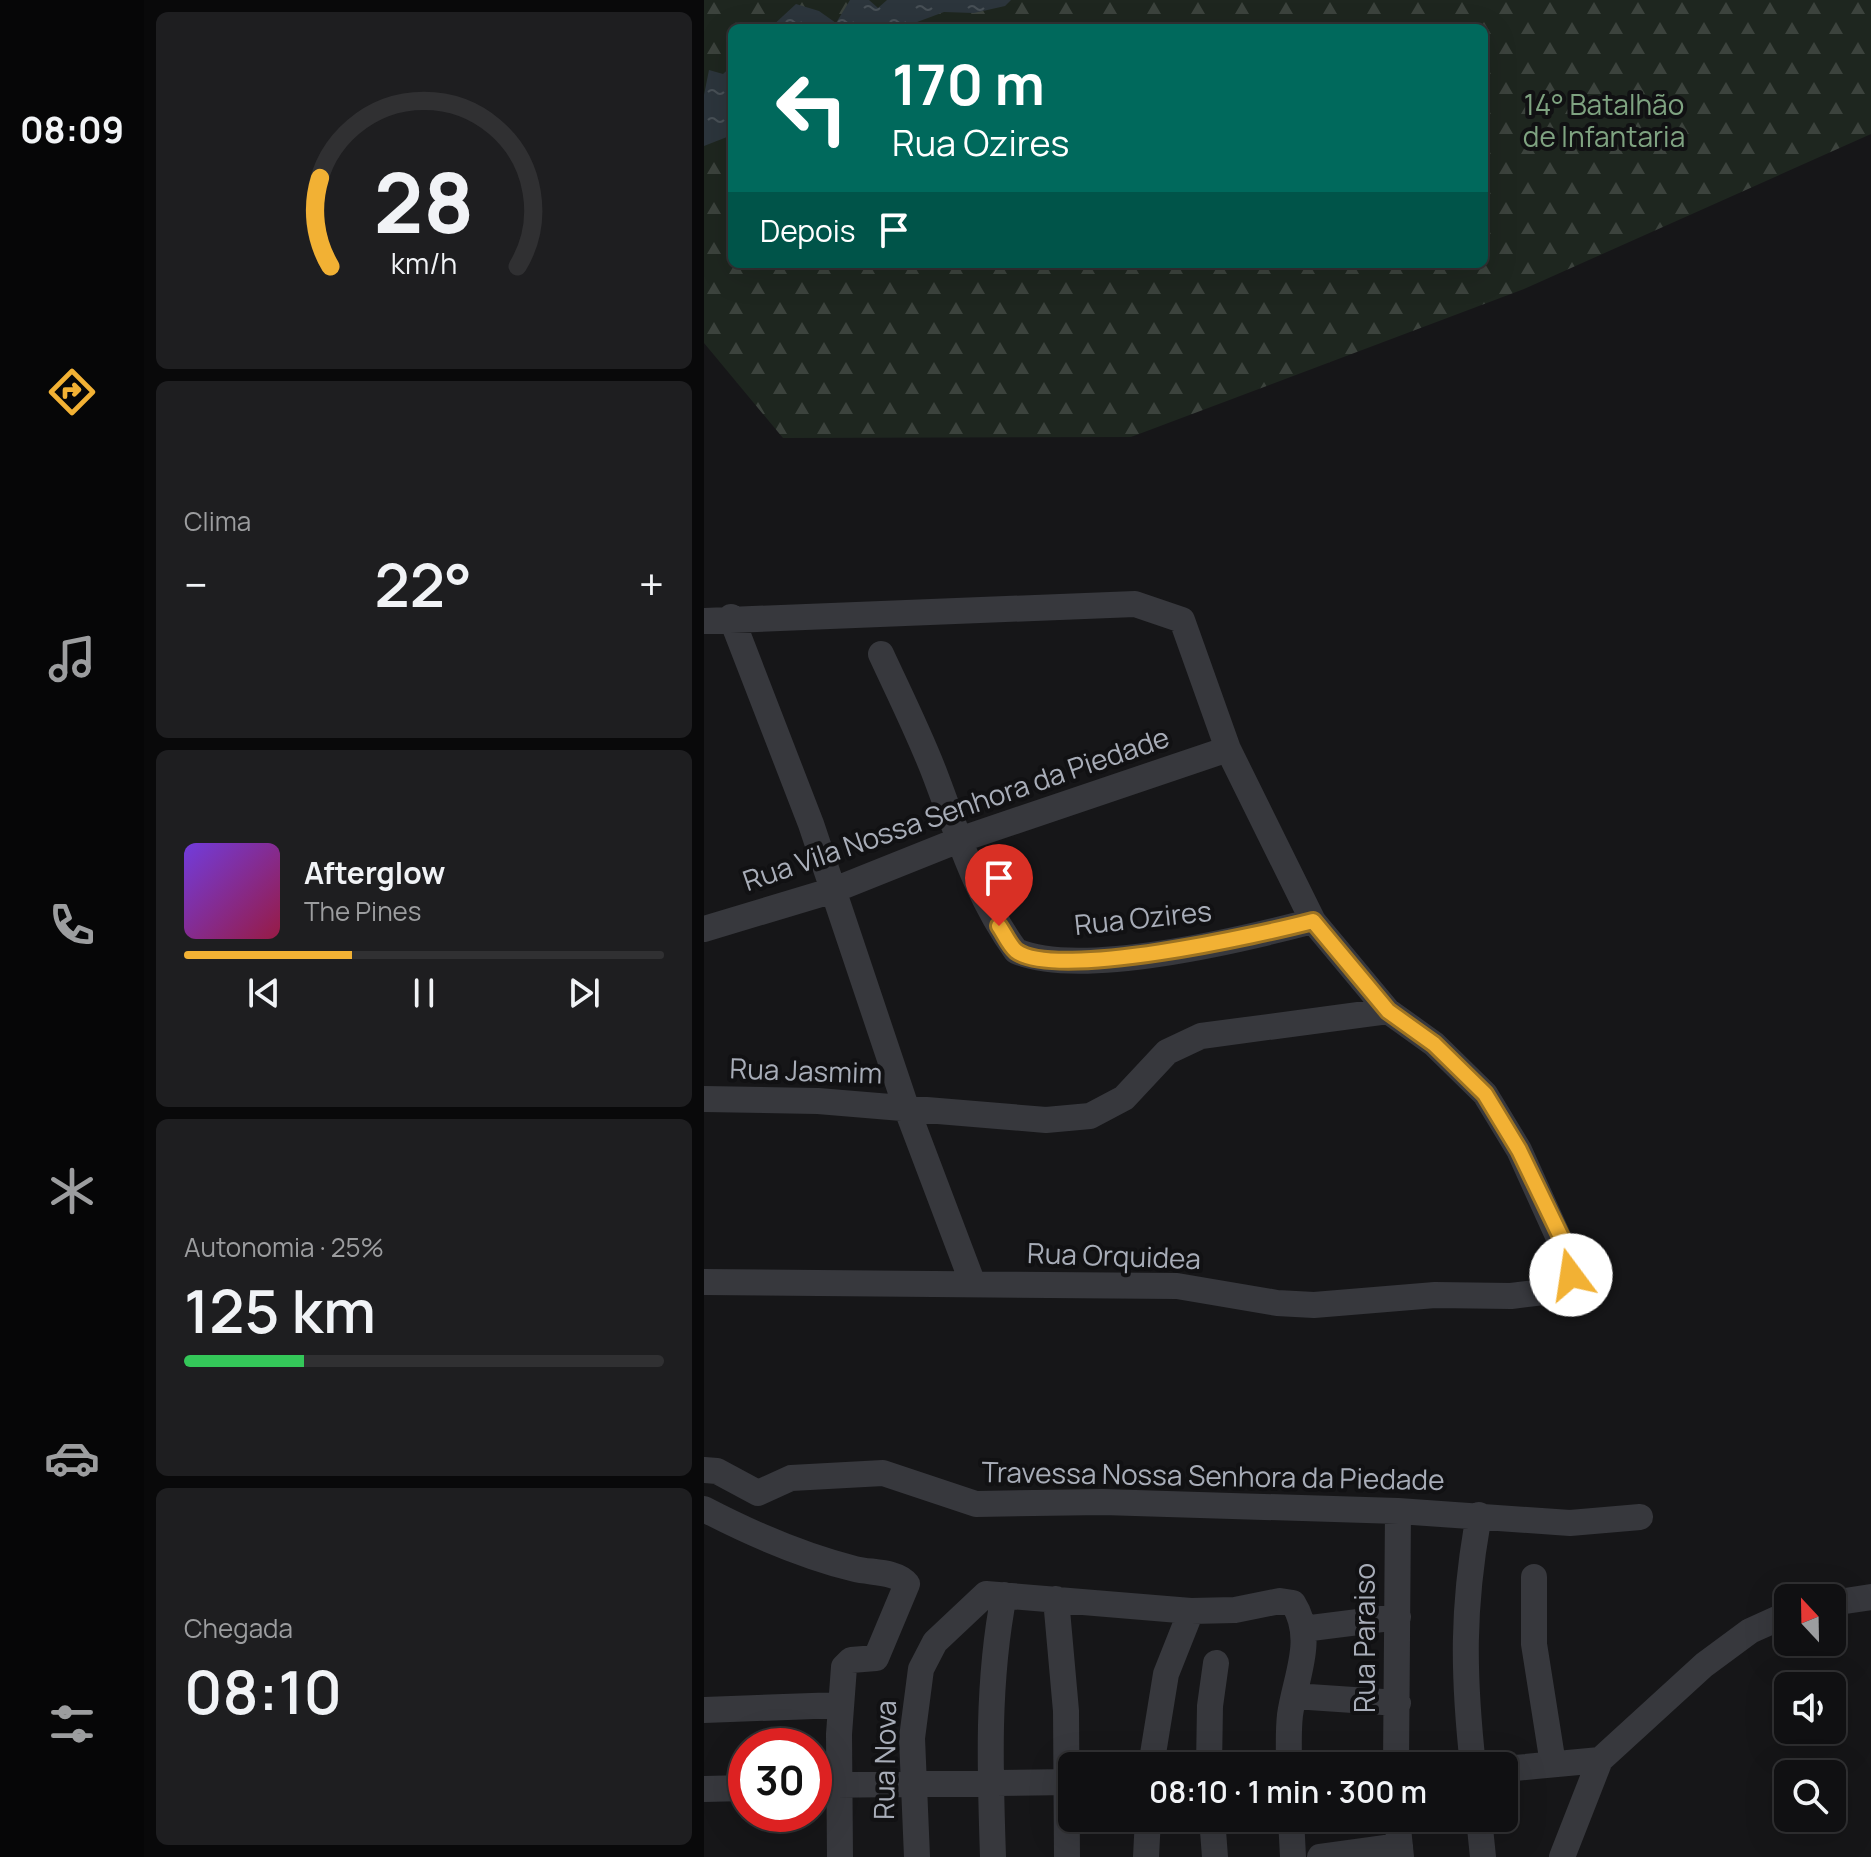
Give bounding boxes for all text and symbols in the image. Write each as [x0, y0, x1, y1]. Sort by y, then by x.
text: 170 m [892, 45, 1045, 122]
icon: left [760, 56, 864, 160]
park label: 14° Batalhão de Infantaria [1523, 85, 1685, 155]
text: 08:09 [20, 105, 124, 154]
text: Rua Ozires [892, 118, 1069, 167]
text: 28 [374, 143, 474, 257]
icon: arrive [872, 208, 916, 252]
text: Depois [760, 210, 856, 251]
text: km/h [391, 244, 457, 283]
icon: directions [44, 364, 100, 420]
text: Clima [184, 503, 251, 539]
text: 22° [374, 543, 472, 625]
text: − [184, 554, 208, 614]
text: + [639, 554, 664, 614]
icon: music [44, 631, 100, 687]
street label: Rua Vila Nossa Senhora da Piedade [737, 717, 1174, 899]
pin [965, 844, 1033, 926]
text: Afterglow [304, 852, 445, 893]
icon: arrive [977, 856, 1021, 900]
street label: Rua Ozires [1072, 891, 1213, 943]
text: The Pines [304, 893, 421, 929]
icon: phone [44, 897, 100, 953]
icon: previous [242, 971, 286, 1015]
icon: pause [402, 971, 446, 1015]
icon: next [562, 971, 606, 1015]
street label: Rua Jasmim [729, 1048, 883, 1092]
icon: climate [44, 1163, 100, 1219]
text: Autonomia · 25% [184, 1229, 384, 1265]
street label: Rua Orquidea [1027, 1233, 1202, 1277]
position arrow [1529, 1233, 1613, 1317]
text: 125 km [184, 1269, 376, 1351]
icon: car [44, 1430, 100, 1486]
street label: Travessa Nossa Senhora da Piedade [981, 1452, 1445, 1498]
street label: Rua Paraiso [1345, 1563, 1383, 1713]
north arrow [1774, 1584, 1846, 1656]
map controls [1774, 1584, 1846, 1832]
text: Chegada [184, 1610, 293, 1646]
text: 08:10 [184, 1650, 342, 1732]
button: sound [1774, 1672, 1846, 1744]
icon: filters [44, 1696, 100, 1752]
street label: Rua Nova [864, 1700, 904, 1820]
speed limit sign: 30 [728, 1728, 832, 1832]
button: search [1774, 1760, 1846, 1832]
text: 08:10 · 1 min · 300 m [1149, 1771, 1427, 1812]

